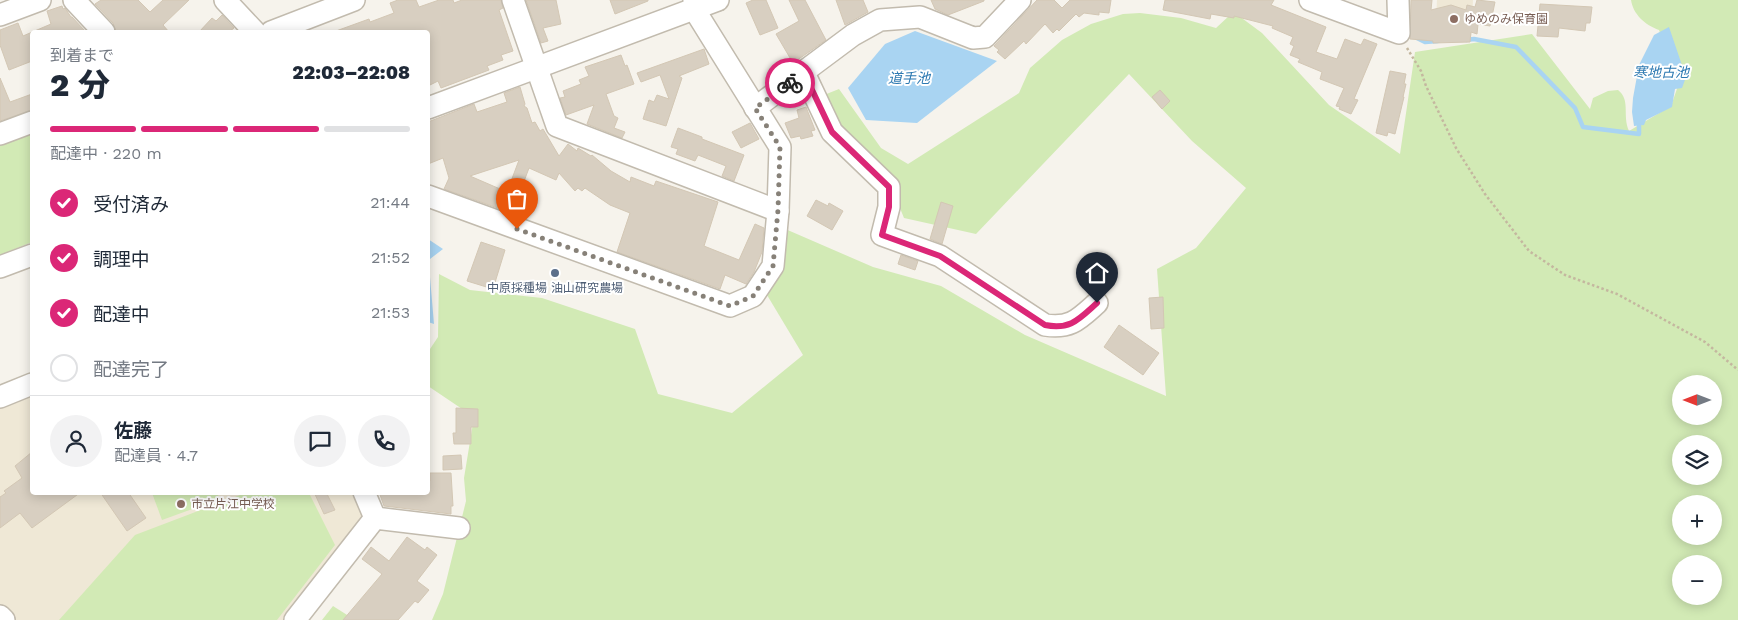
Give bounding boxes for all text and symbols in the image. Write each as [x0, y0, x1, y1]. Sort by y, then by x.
place label: ゆめのみ保育園 [1464, 12, 1548, 26]
marker: ゆめのみ保育園 [1448, 13, 1460, 25]
text: 到着まで [50, 46, 114, 65]
courier [765, 58, 815, 108]
text: 22:03–22:08 [292, 61, 410, 84]
water label: 寒地古池 [1633, 64, 1691, 80]
text: 2 分 [50, 66, 110, 104]
icon: bike [776, 69, 804, 97]
water label: 道手池 [888, 70, 932, 86]
text: 配達中 · 220 m [50, 144, 162, 163]
pin [496, 178, 538, 229]
icon: bag [503, 185, 531, 213]
icon: check [50, 189, 78, 217]
text: 受付済み [93, 193, 169, 216]
text: 21:44 [370, 193, 410, 212]
icon: check [50, 244, 78, 272]
text: 調理中 [93, 248, 150, 271]
text: 21:52 [371, 248, 410, 267]
pin [1076, 252, 1118, 303]
icon: home [1083, 259, 1111, 287]
marker: 中原採種場 油山研究農場 [549, 267, 561, 279]
place label: 中原採種場 油山研究農場 [487, 281, 623, 295]
icon: check [50, 299, 78, 327]
text: 配達中 [93, 303, 150, 326]
text: 21:53 [371, 303, 410, 322]
text: 配達完了 [93, 358, 169, 381]
north arrow [1672, 375, 1722, 425]
map controls [1672, 375, 1722, 605]
button: person [50, 415, 102, 467]
button: chat [294, 415, 346, 467]
button: phone [358, 415, 410, 467]
text: 佐藤 [114, 419, 152, 442]
button: layers [1672, 435, 1722, 485]
text: 配達員 · 4.7 [114, 446, 198, 465]
button: + [1672, 495, 1722, 545]
place label: 市立片江中学校 [191, 497, 275, 511]
marker: 市立片江中学校 [175, 498, 187, 510]
button: − [1672, 555, 1722, 605]

